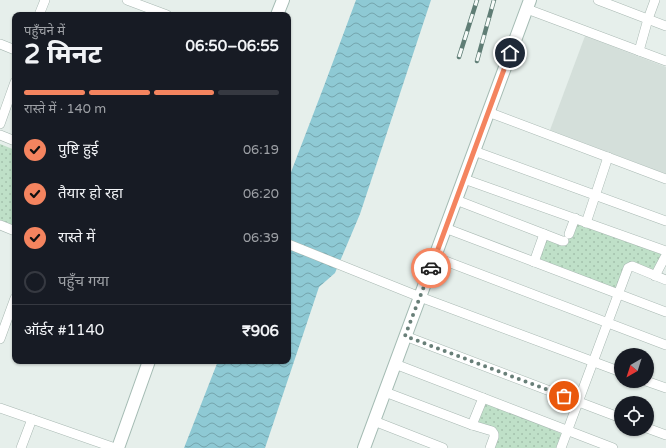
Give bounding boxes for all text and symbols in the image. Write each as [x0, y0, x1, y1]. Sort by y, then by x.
text: पहुँचने में [24, 23, 65, 39]
pin [493, 36, 527, 70]
text: 06:50–06:55 [186, 37, 279, 55]
text: 2 मिनट [24, 39, 102, 70]
icon: home [499, 42, 521, 64]
text: रास्ते में · 140 m [24, 101, 106, 117]
icon: check [24, 139, 46, 161]
text: पुष्टि हुई [58, 140, 98, 158]
text: 06:19 [243, 142, 279, 158]
icon: check [24, 183, 46, 205]
text: तैयार हो रहा [58, 184, 123, 202]
text: 06:20 [243, 186, 279, 202]
icon: check [24, 227, 46, 249]
text: रास्ते में [58, 228, 95, 246]
text: 06:39 [243, 230, 279, 246]
courier [411, 248, 451, 288]
icon: car [420, 257, 442, 279]
text: पहुँच गया [58, 272, 109, 290]
text: ऑर्डर #1140 [24, 321, 104, 339]
text: ₹906 [242, 322, 279, 340]
north arrow [614, 348, 654, 388]
map controls [614, 348, 654, 436]
pin [547, 379, 581, 413]
icon: bag [553, 385, 575, 407]
button: locate [614, 396, 654, 436]

